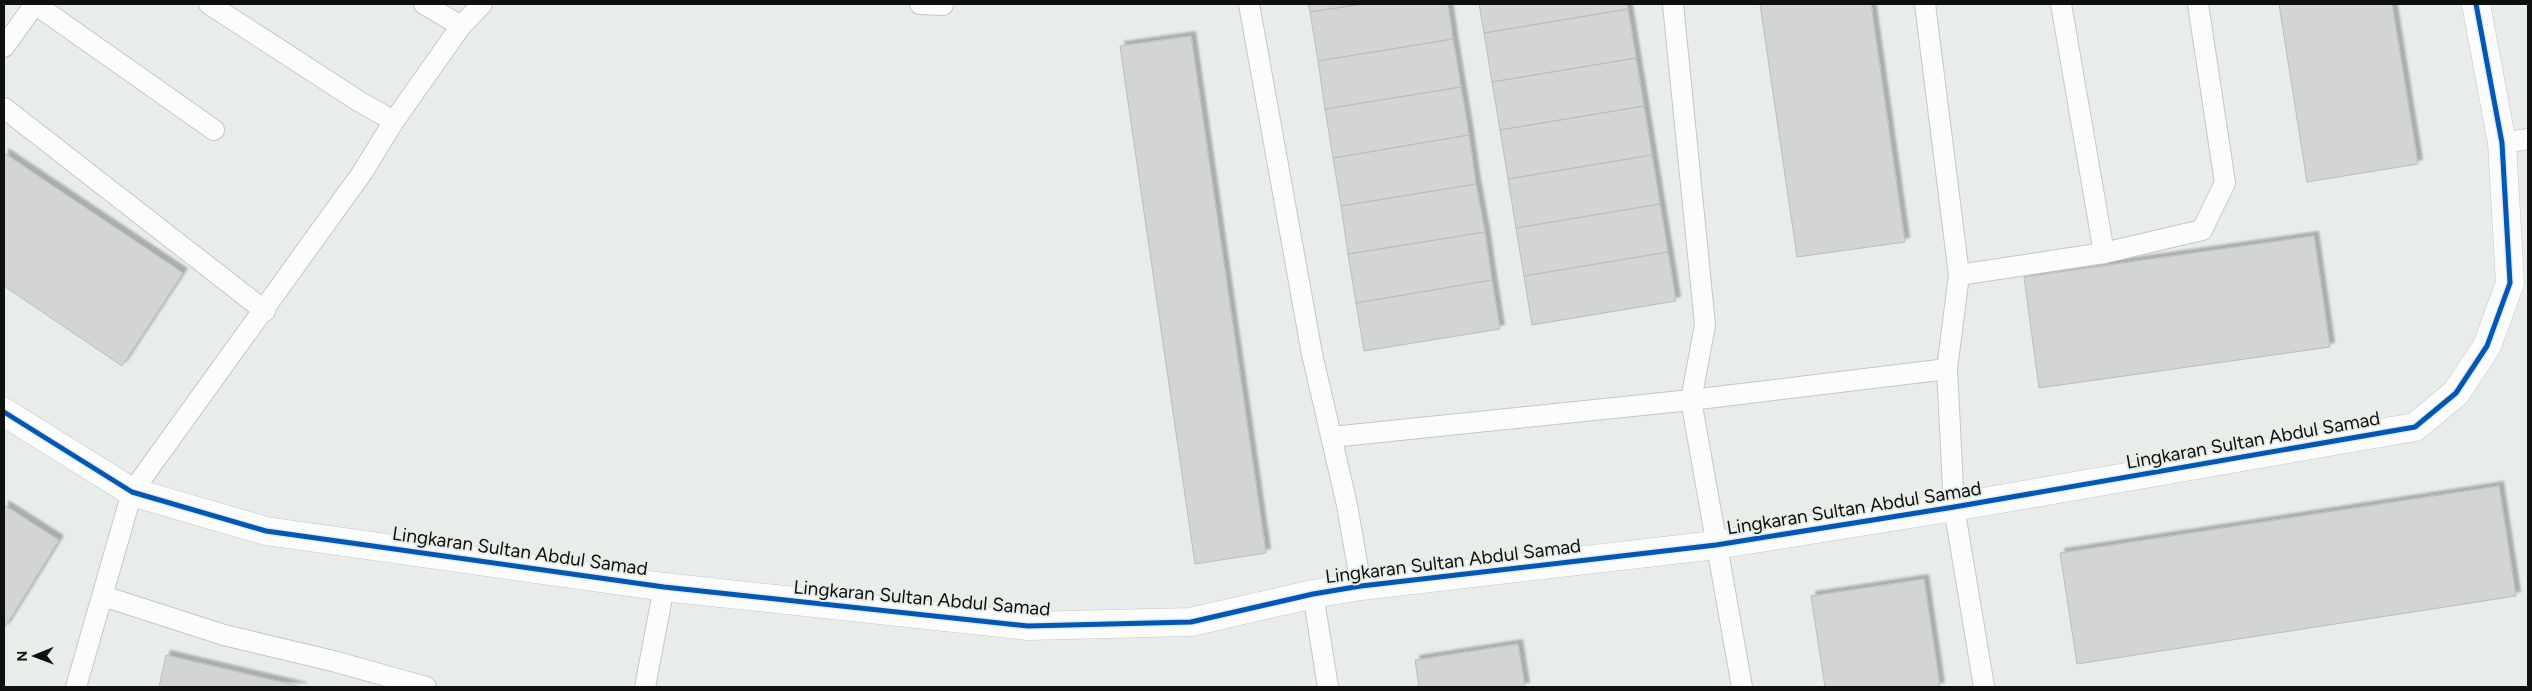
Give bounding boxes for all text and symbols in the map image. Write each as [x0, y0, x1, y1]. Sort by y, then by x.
street label: Lingkaran Sultan Abdul Samad [2124, 406, 2382, 474]
street label: Lingkaran Sultan Abdul Samad [1725, 476, 1983, 540]
street label: Lingkaran Sultan Abdul Samad [391, 522, 649, 580]
street label: Lingkaran Sultan Abdul Samad [1324, 534, 1582, 588]
street label: Lingkaran Sultan Abdul Samad [793, 575, 1051, 621]
north arrow [10, 631, 60, 681]
text: N [14, 651, 31, 662]

